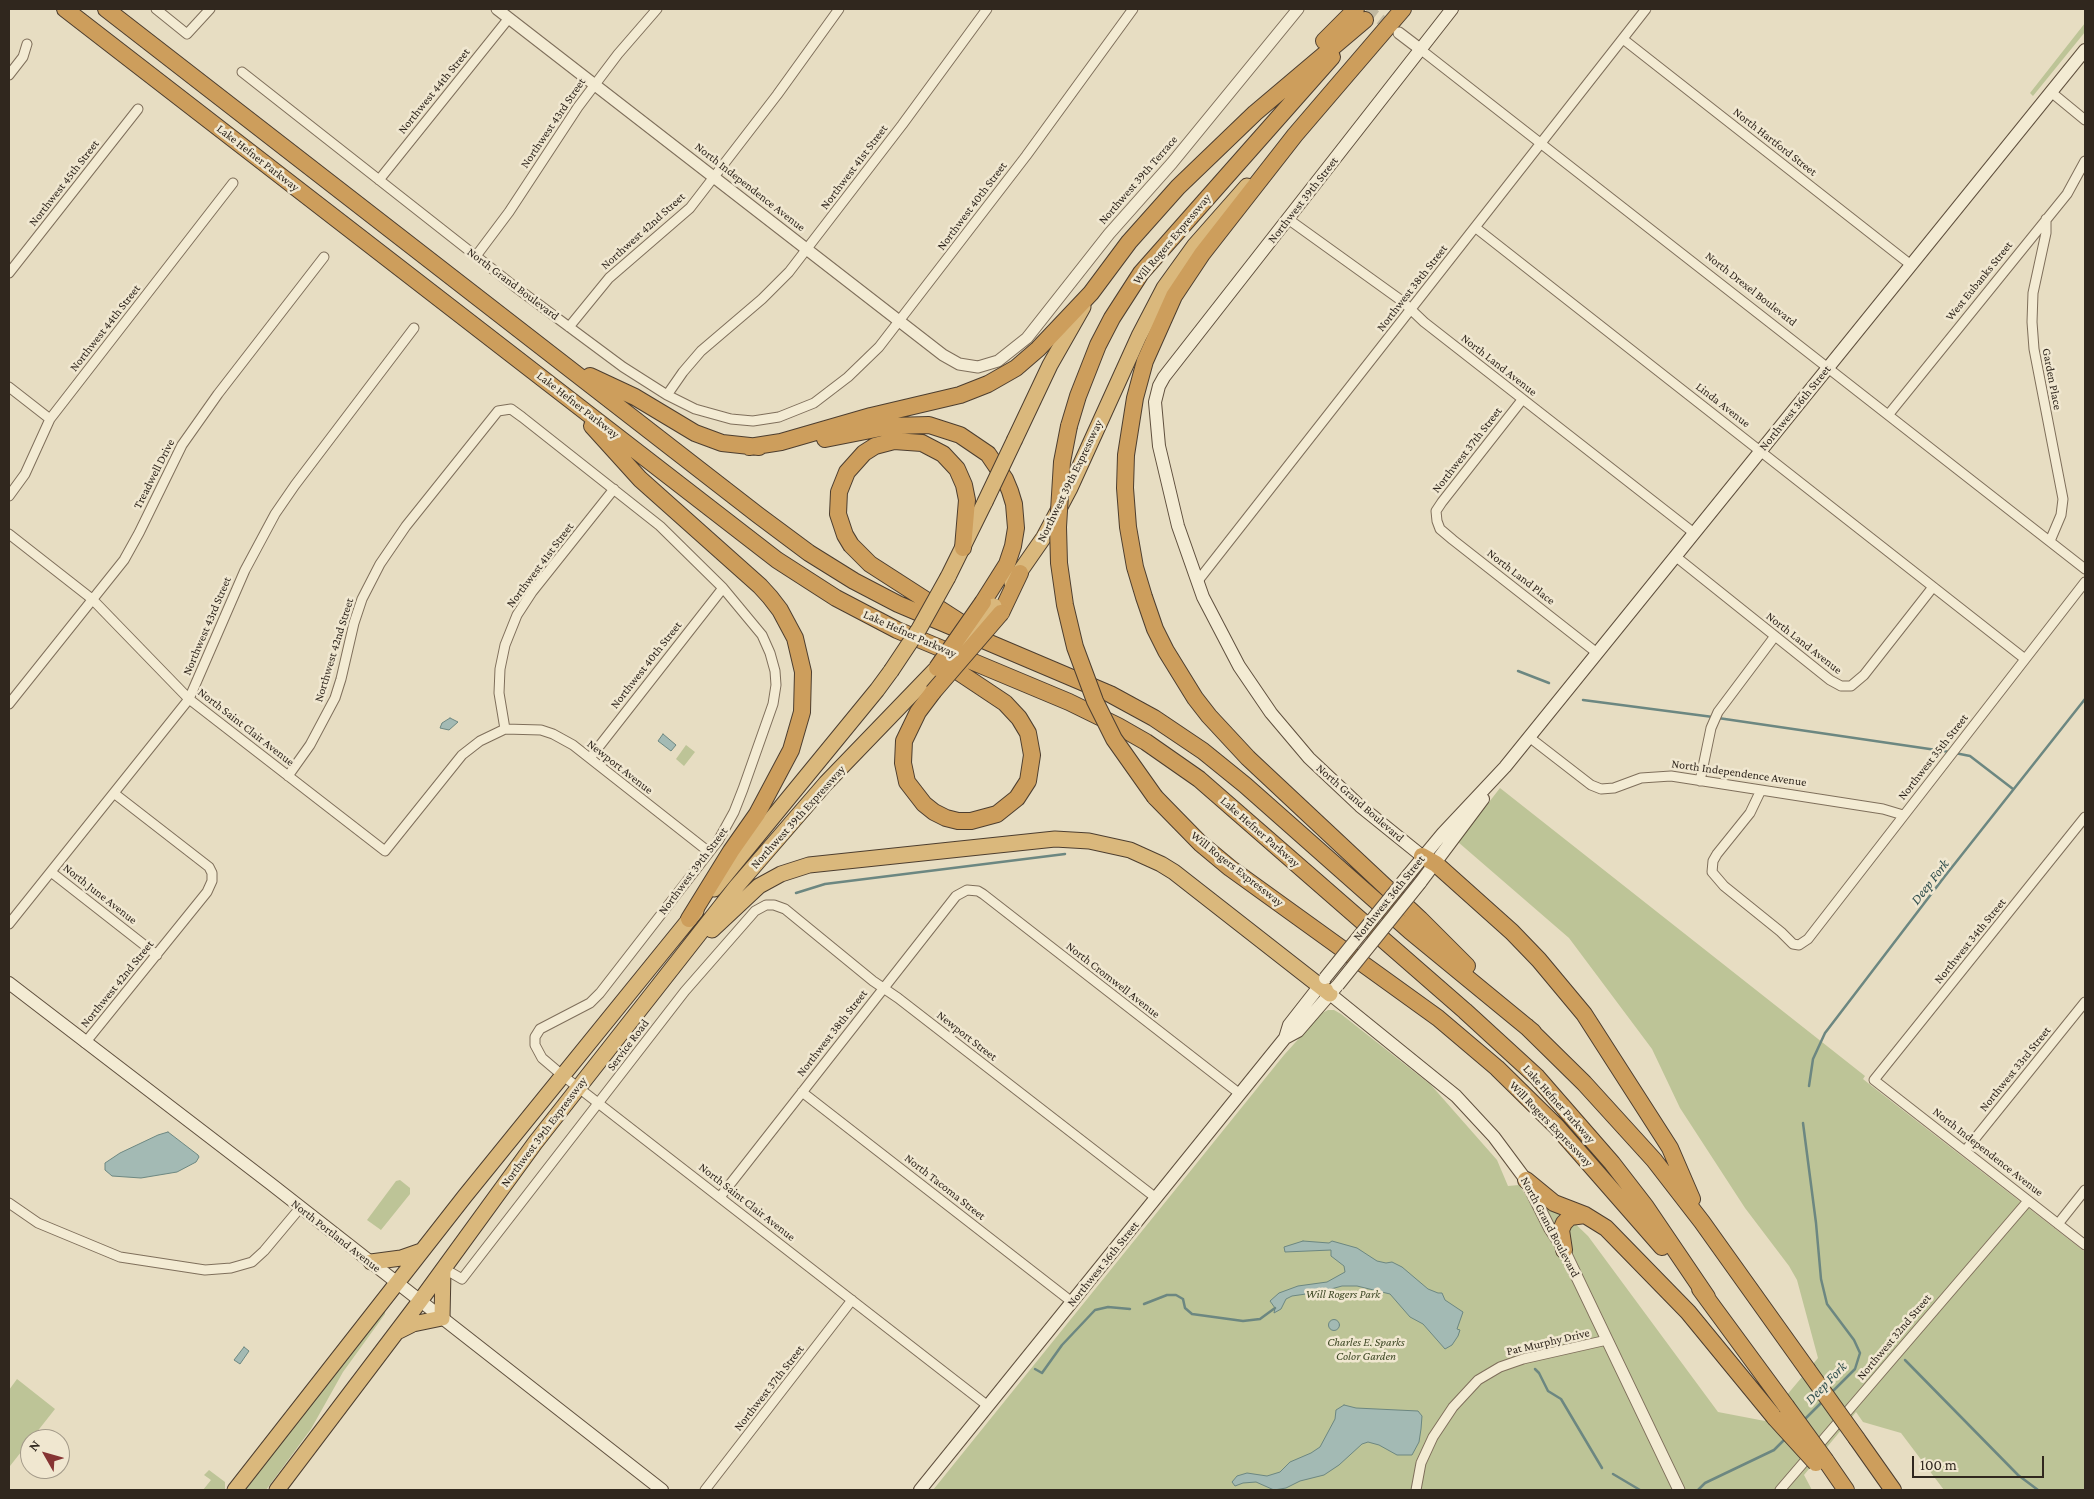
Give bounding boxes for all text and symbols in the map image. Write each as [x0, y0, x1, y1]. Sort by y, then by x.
street label: Northwest 44th Street [395, 45, 473, 137]
street label: Northwest 43rd Street [517, 75, 589, 171]
street label: North Hartford Street [1730, 105, 1820, 179]
street label: Lake Hefner Parkway [214, 121, 302, 195]
street label: Northwest 41st Street [817, 122, 891, 212]
street label: Northwest 39th Terrace [1095, 133, 1181, 227]
street label: Northwest 45th Street [26, 137, 102, 229]
street label: North Independence Avenue [692, 139, 808, 235]
street label: Northwest 39th Street [1265, 154, 1341, 246]
street label: Northwest 40th Street [934, 159, 1010, 253]
street label: Northwest 42nd Street [598, 189, 688, 273]
street label: Will Rogers Expressway [1130, 191, 1214, 287]
street label: West Eubanks Street [1942, 238, 2016, 324]
street label: Northwest 38th Street [1374, 242, 1450, 334]
street label: North Grand Boulevard [464, 245, 562, 323]
street label: North Drexel Boulevard [1702, 249, 1800, 329]
street label: Northwest 44th Street [67, 282, 143, 374]
street label: North Land Avenue [1458, 331, 1540, 399]
street label: Garden Place [2039, 347, 2065, 411]
street label: Northwest 36th Street [1756, 362, 1834, 454]
street label: Lake Hefner Parkway [534, 368, 622, 442]
street label: Linda Avenue [1693, 379, 1753, 431]
street label: Northwest 37th Street [1429, 404, 1505, 496]
street label: Northwest 39th Expressway [1034, 417, 1106, 545]
street label: Treadwell Drive [130, 437, 178, 511]
street label: Northwest 41st Street [503, 520, 577, 610]
street label: North Land Place [1484, 546, 1558, 608]
street label: Northwest 43rd Street [180, 575, 234, 677]
street label: Northwest 42nd Street [311, 596, 357, 704]
street label: Lake Hefner Parkway [861, 607, 959, 661]
street label: North Land Avenue [1763, 609, 1845, 677]
street label: Northwest 40th Street [607, 618, 685, 712]
street label: North Saint Clair Avenue [195, 685, 297, 769]
street label: Northwest 35th Street [1895, 711, 1971, 803]
street label: Newport Avenue [584, 737, 656, 797]
street label: North Independence Avenue [1671, 756, 1807, 790]
street label: North Grand Boulevard [1313, 761, 1407, 845]
street label: Northwest 39th Expressway [748, 762, 848, 872]
street label: Lake Hefner Parkway [1217, 794, 1303, 870]
street label: Northwest 39th Street [655, 824, 731, 918]
street label: Will Rogers Expressway [1188, 828, 1286, 910]
street label: Northwest 36th Street [1350, 852, 1428, 944]
water label: Deep Fork [1907, 856, 1953, 908]
street label: North June Avenue [60, 861, 140, 927]
street label: Northwest 34th Street [1931, 895, 2009, 987]
street label: Northwest 42nd Street [77, 937, 157, 1031]
street label: North Cromwell Avenue [1063, 939, 1163, 1021]
street label: Northwest 38th Street [794, 987, 870, 1079]
street label: Newport Street [934, 1008, 1000, 1064]
street label: Service Road [604, 1016, 652, 1074]
street label: Northwest 33rd Street [1976, 1024, 2054, 1114]
street label: Lake Hefner Parkway [1520, 1062, 1598, 1146]
street label: Northwest 39th Expressway [498, 1074, 590, 1190]
street label: Will Rogers Expressway [1506, 1078, 1596, 1170]
street label: North Independence Avenue [1930, 1104, 2046, 1200]
street label: North Tacoma Street [902, 1151, 988, 1223]
street label: North Saint Clair Avenue [696, 1160, 798, 1244]
street label: North Grand Boulevard [1517, 1174, 1583, 1280]
street label: North Portland Avenue [288, 1197, 384, 1275]
street label: Northwest 36th Street [1064, 1218, 1142, 1310]
park label: Will Rogers Park [1306, 1287, 1380, 1301]
street label: Northwest 32nd Street [1854, 1291, 1934, 1383]
street label: Pat Murphy Drive [1505, 1325, 1591, 1359]
park label: Charles E. Sparks Color Garden [1327, 1335, 1405, 1363]
street label: Northwest 37th Street [731, 1342, 807, 1434]
water label: Deep Fork [1802, 1358, 1850, 1408]
north arrow [20, 1429, 70, 1479]
text: N [25, 1437, 43, 1454]
scale bar [1914, 1446, 2046, 1478]
text: 100 m [1920, 1457, 1957, 1473]

